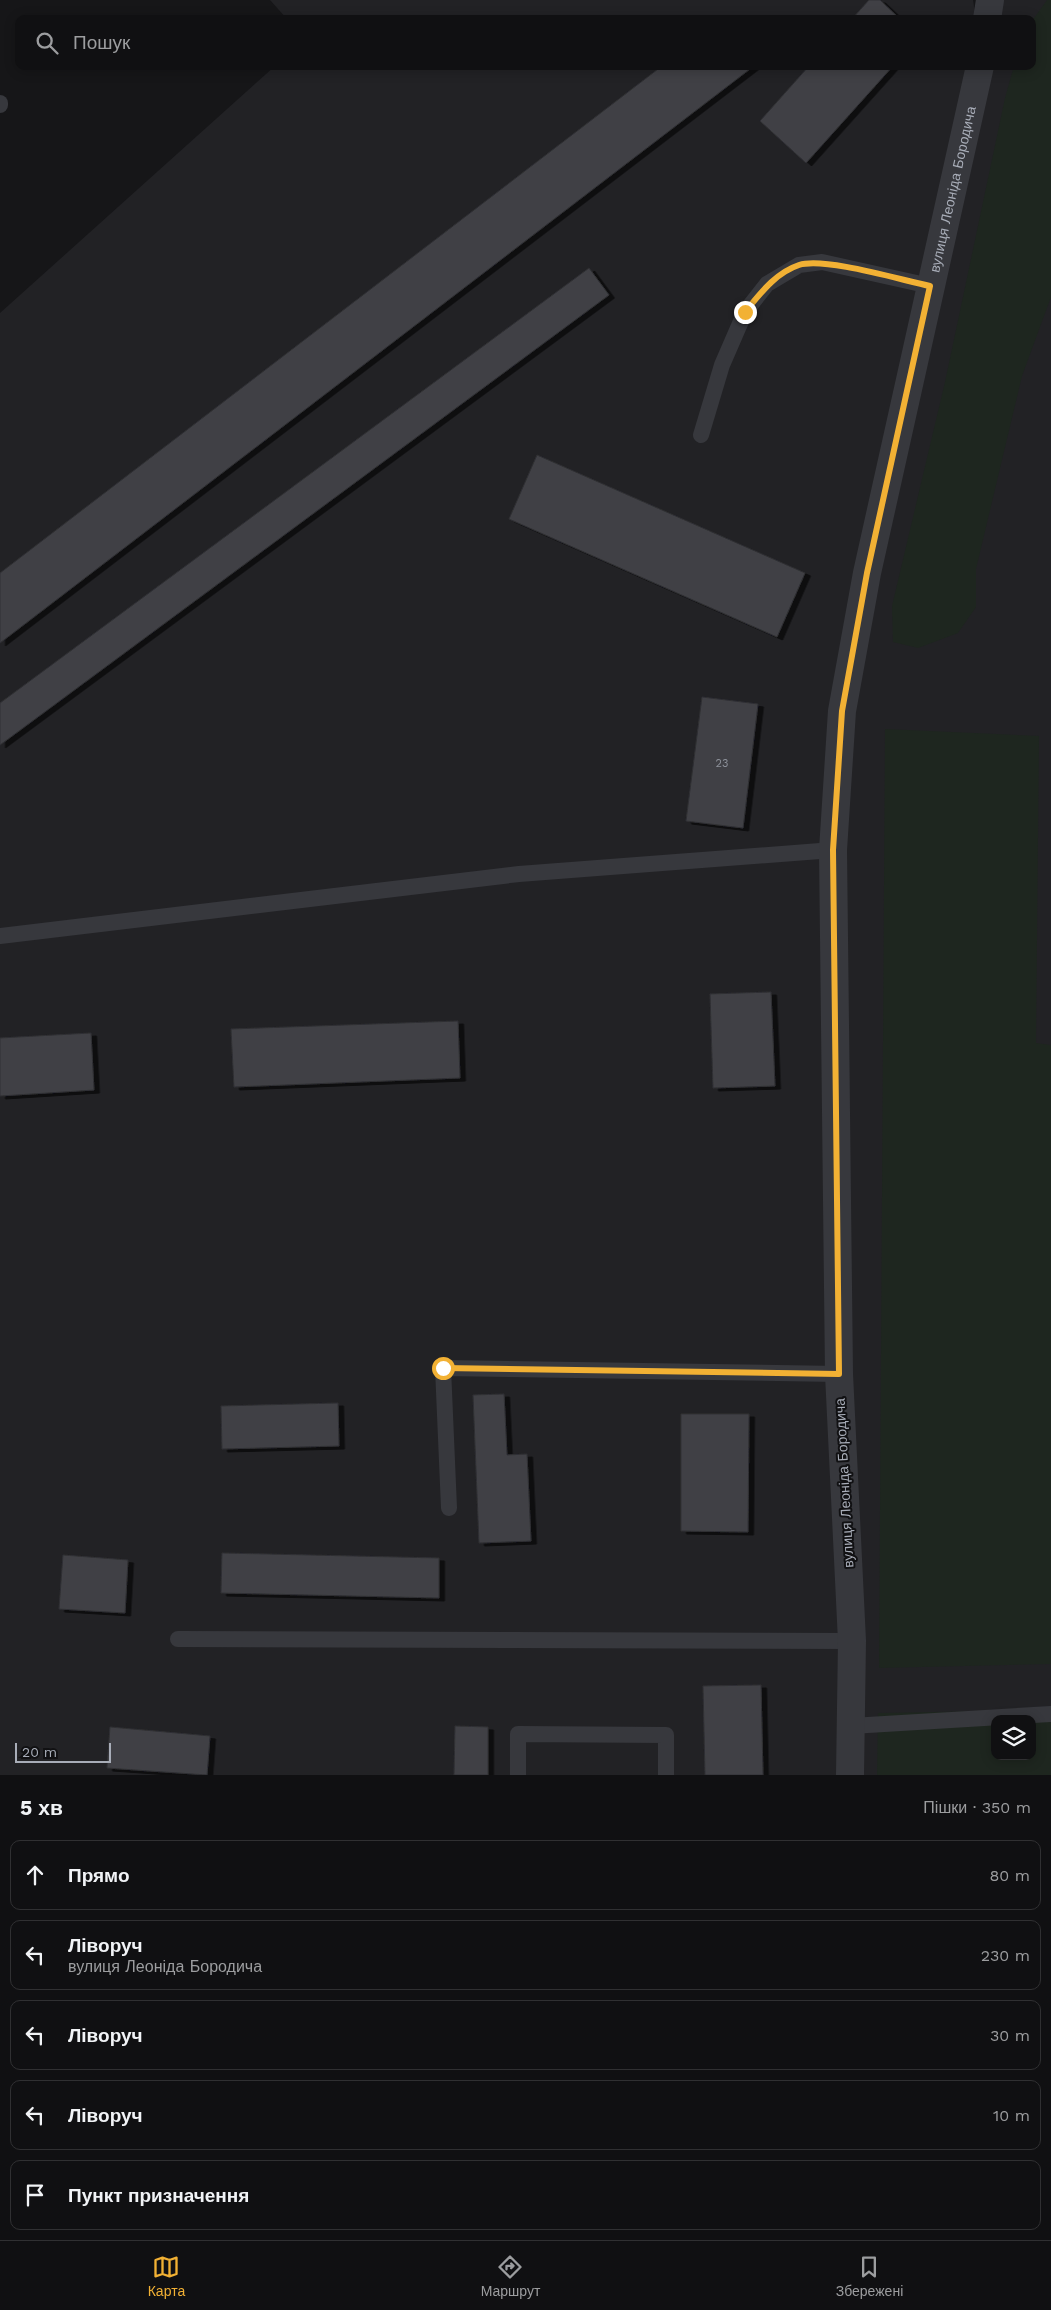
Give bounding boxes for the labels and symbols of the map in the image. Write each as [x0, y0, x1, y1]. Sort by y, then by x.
street label: вулиця Леоніда Бородича [926, 104, 979, 274]
route end [734, 301, 757, 324]
house number: 23 [716, 757, 728, 770]
route start [432, 1357, 455, 1380]
street label: вулиця Леоніда Бородича [832, 1398, 856, 1568]
scale bar [15, 1740, 111, 1763]

